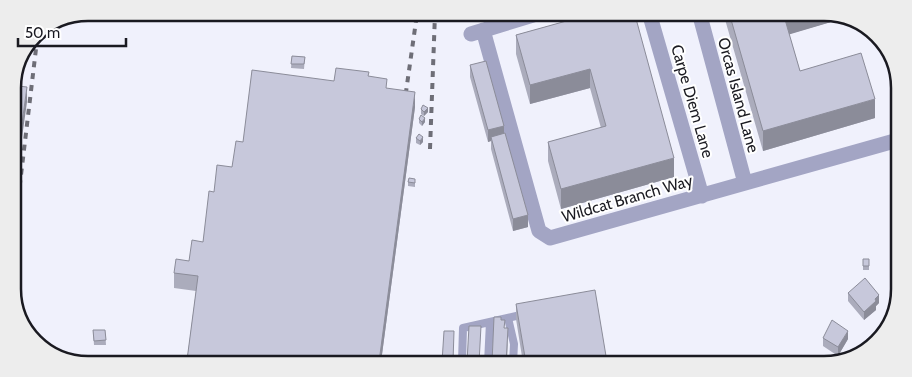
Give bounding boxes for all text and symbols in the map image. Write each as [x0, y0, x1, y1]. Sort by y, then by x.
scale bar [18, 15, 125, 47]
text: 50 m [25, 24, 60, 42]
street label: Orcas Island Lane [714, 35, 763, 155]
street label: Carpe Diem Lane [667, 42, 718, 160]
street label: Wildcat Branch Way [559, 171, 695, 226]

